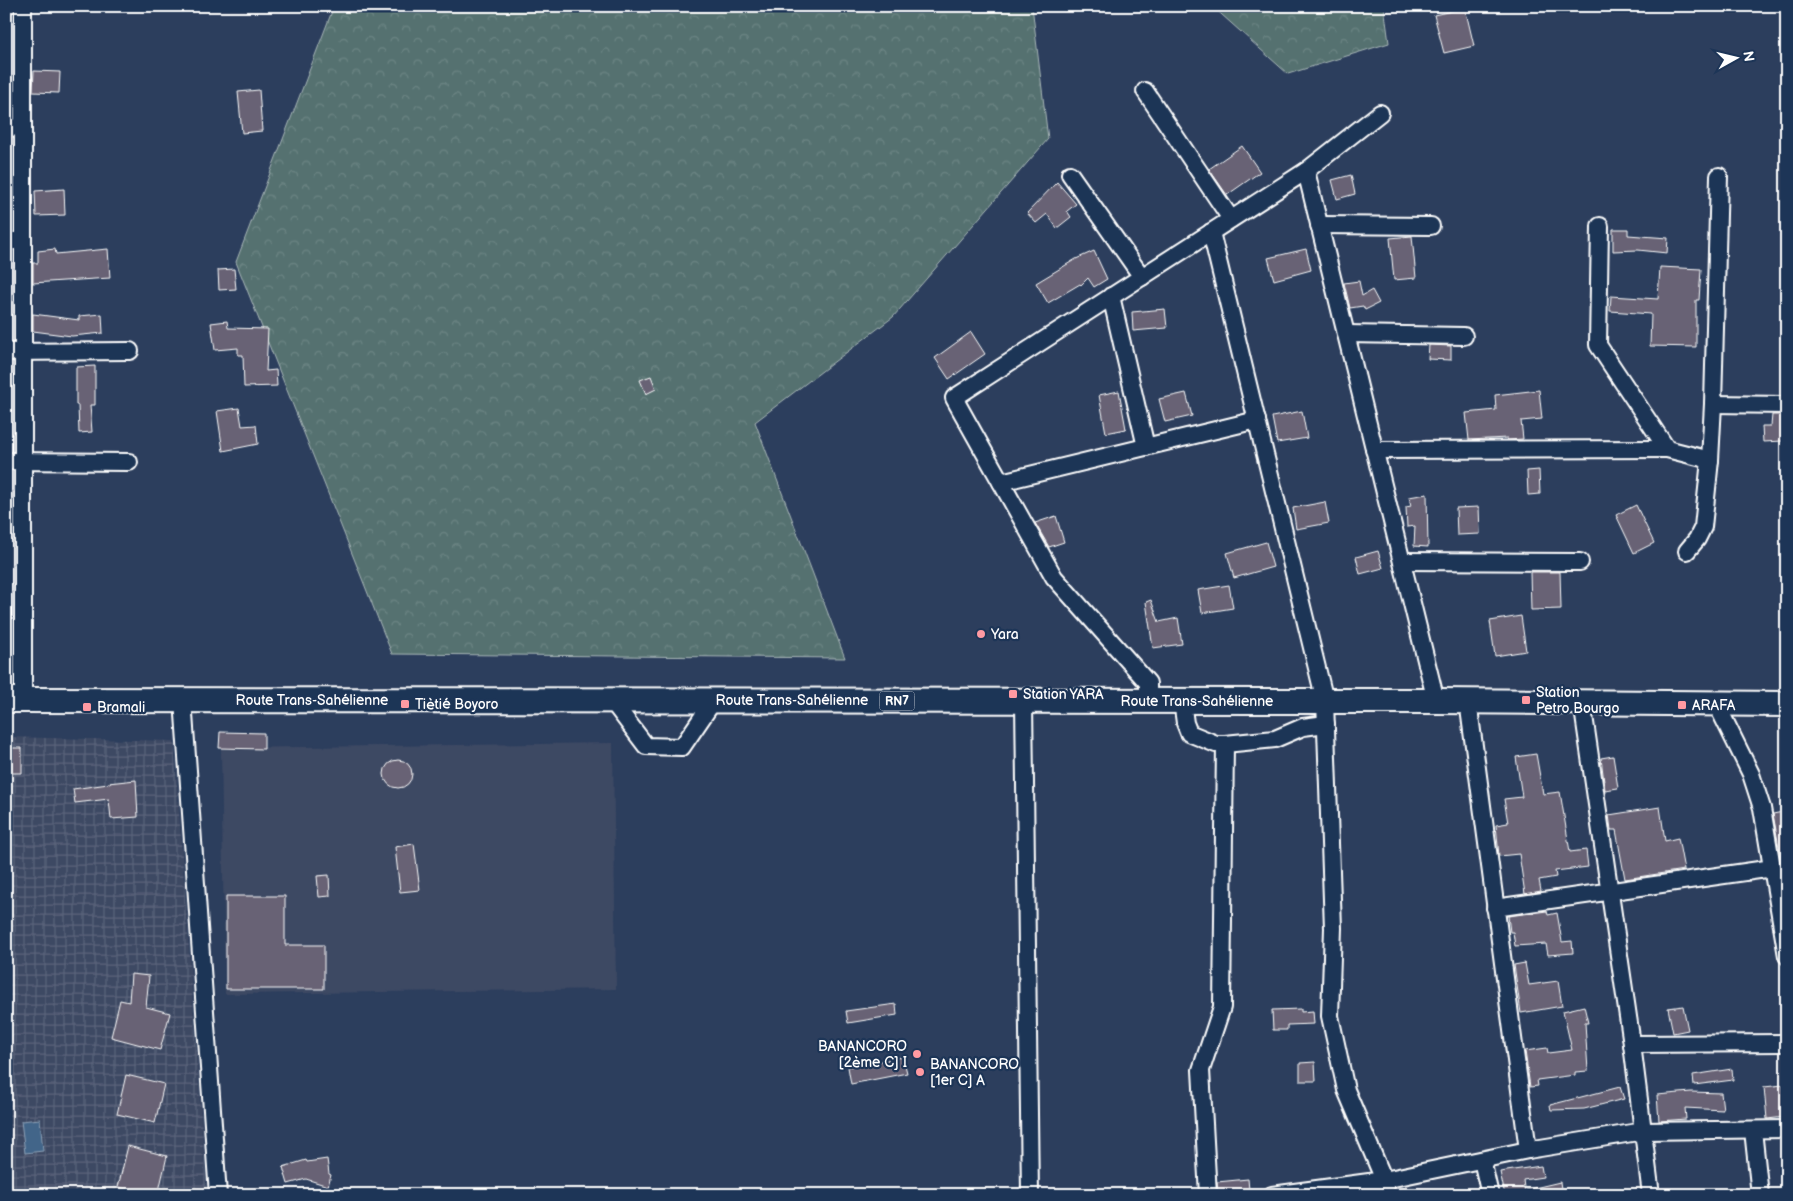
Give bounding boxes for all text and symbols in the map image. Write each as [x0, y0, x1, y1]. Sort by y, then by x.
north arrow [1710, 32, 1760, 82]
text: N [1739, 50, 1758, 63]
place label: Yara [990, 626, 1019, 643]
marker: Yara [975, 628, 987, 640]
place label: Station Petro Bourgo [1536, 684, 1619, 717]
place label: Station YARA [1023, 686, 1104, 703]
marker: Station YARA [1007, 688, 1019, 700]
road number: RN7 [880, 691, 914, 710]
street label: Route Trans-Sahélienne [236, 692, 388, 709]
street label: Route Trans-Sahélienne [716, 692, 868, 709]
street label: Route Trans-Sahélienne [1121, 693, 1273, 710]
marker: Station Petro Bourgo [1520, 694, 1532, 706]
place label: Tiètié Boyoro [415, 696, 498, 713]
place label: ARAFA [1692, 697, 1736, 714]
marker: Tiètié Boyoro [399, 698, 411, 710]
place label: Bramali [97, 699, 145, 716]
marker: ARAFA [1676, 699, 1688, 711]
marker: Bramali [81, 701, 93, 713]
place label: BANANCORO [2ème C] I [818, 1038, 907, 1071]
marker: BANANCORO [2ème C] I [911, 1048, 923, 1060]
place label: BANANCORO [1er C] A [930, 1056, 1019, 1089]
marker: BANANCORO [1er C] A [914, 1066, 926, 1078]

